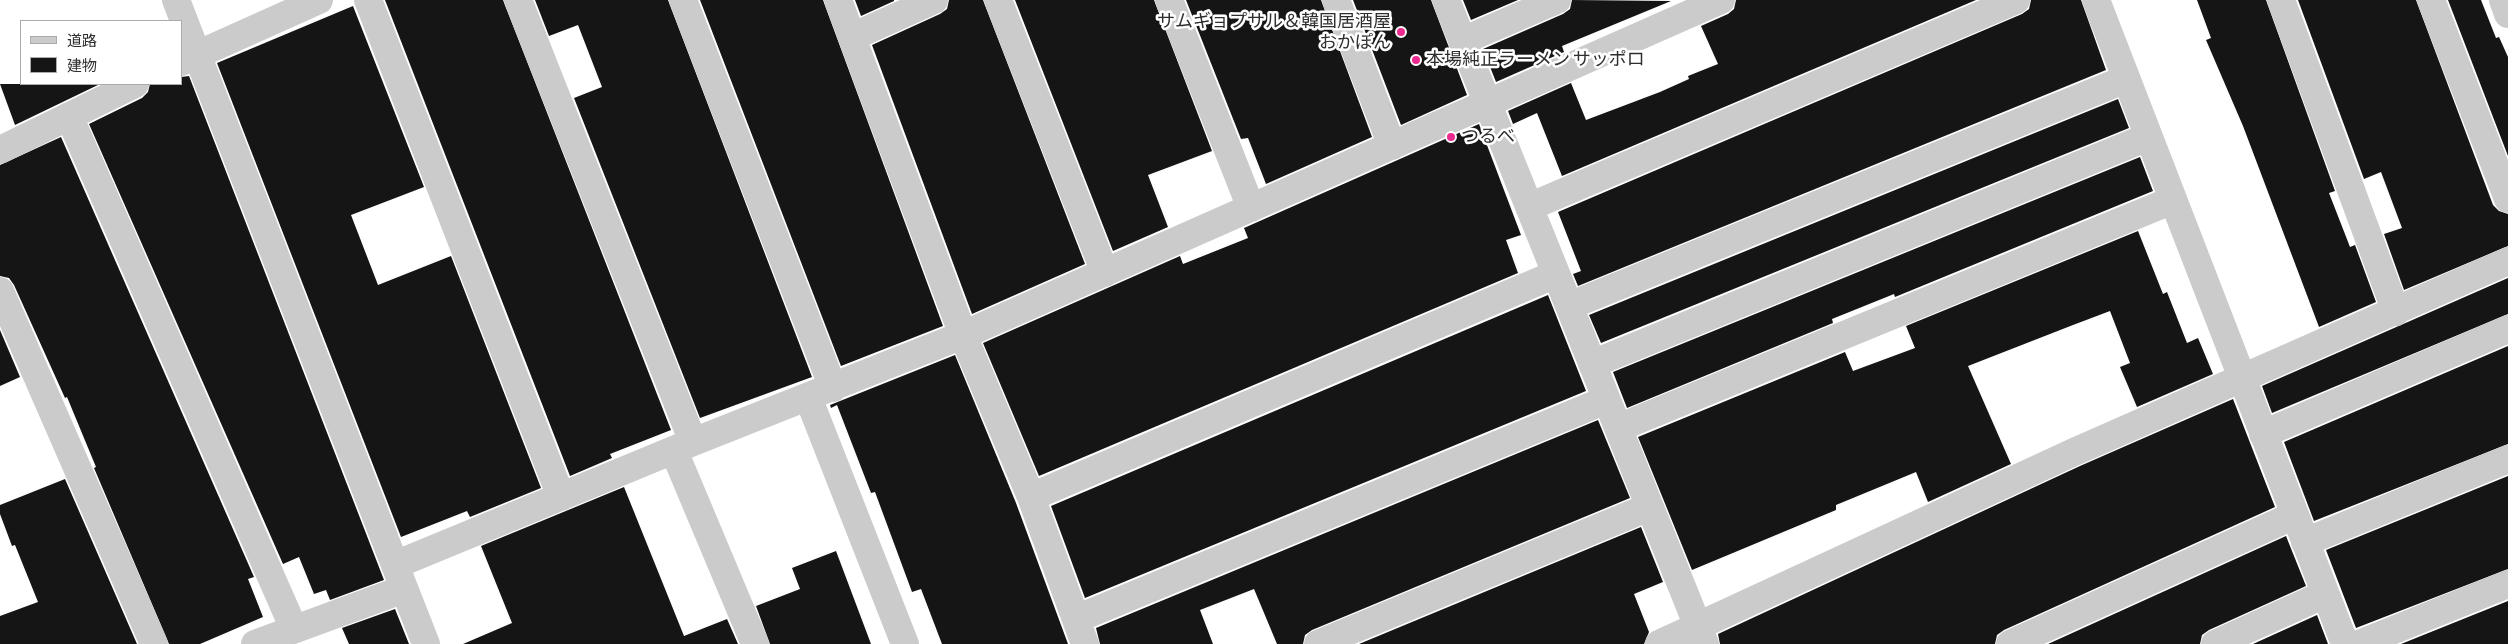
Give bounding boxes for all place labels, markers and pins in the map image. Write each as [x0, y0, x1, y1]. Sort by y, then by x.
place label: サムギョプサル＆韓国居酒屋 おかぽん [1157, 11, 1391, 54]
marker: サムギョプサル＆韓国居酒屋 おかぽん [1395, 26, 1407, 38]
place label: 本場純正ラーメン サッポロ [1426, 49, 1645, 71]
marker: 本場純正ラーメン サッポロ [1410, 54, 1422, 66]
place label: つるべ [1461, 126, 1515, 148]
marker: つるべ [1445, 131, 1457, 143]

